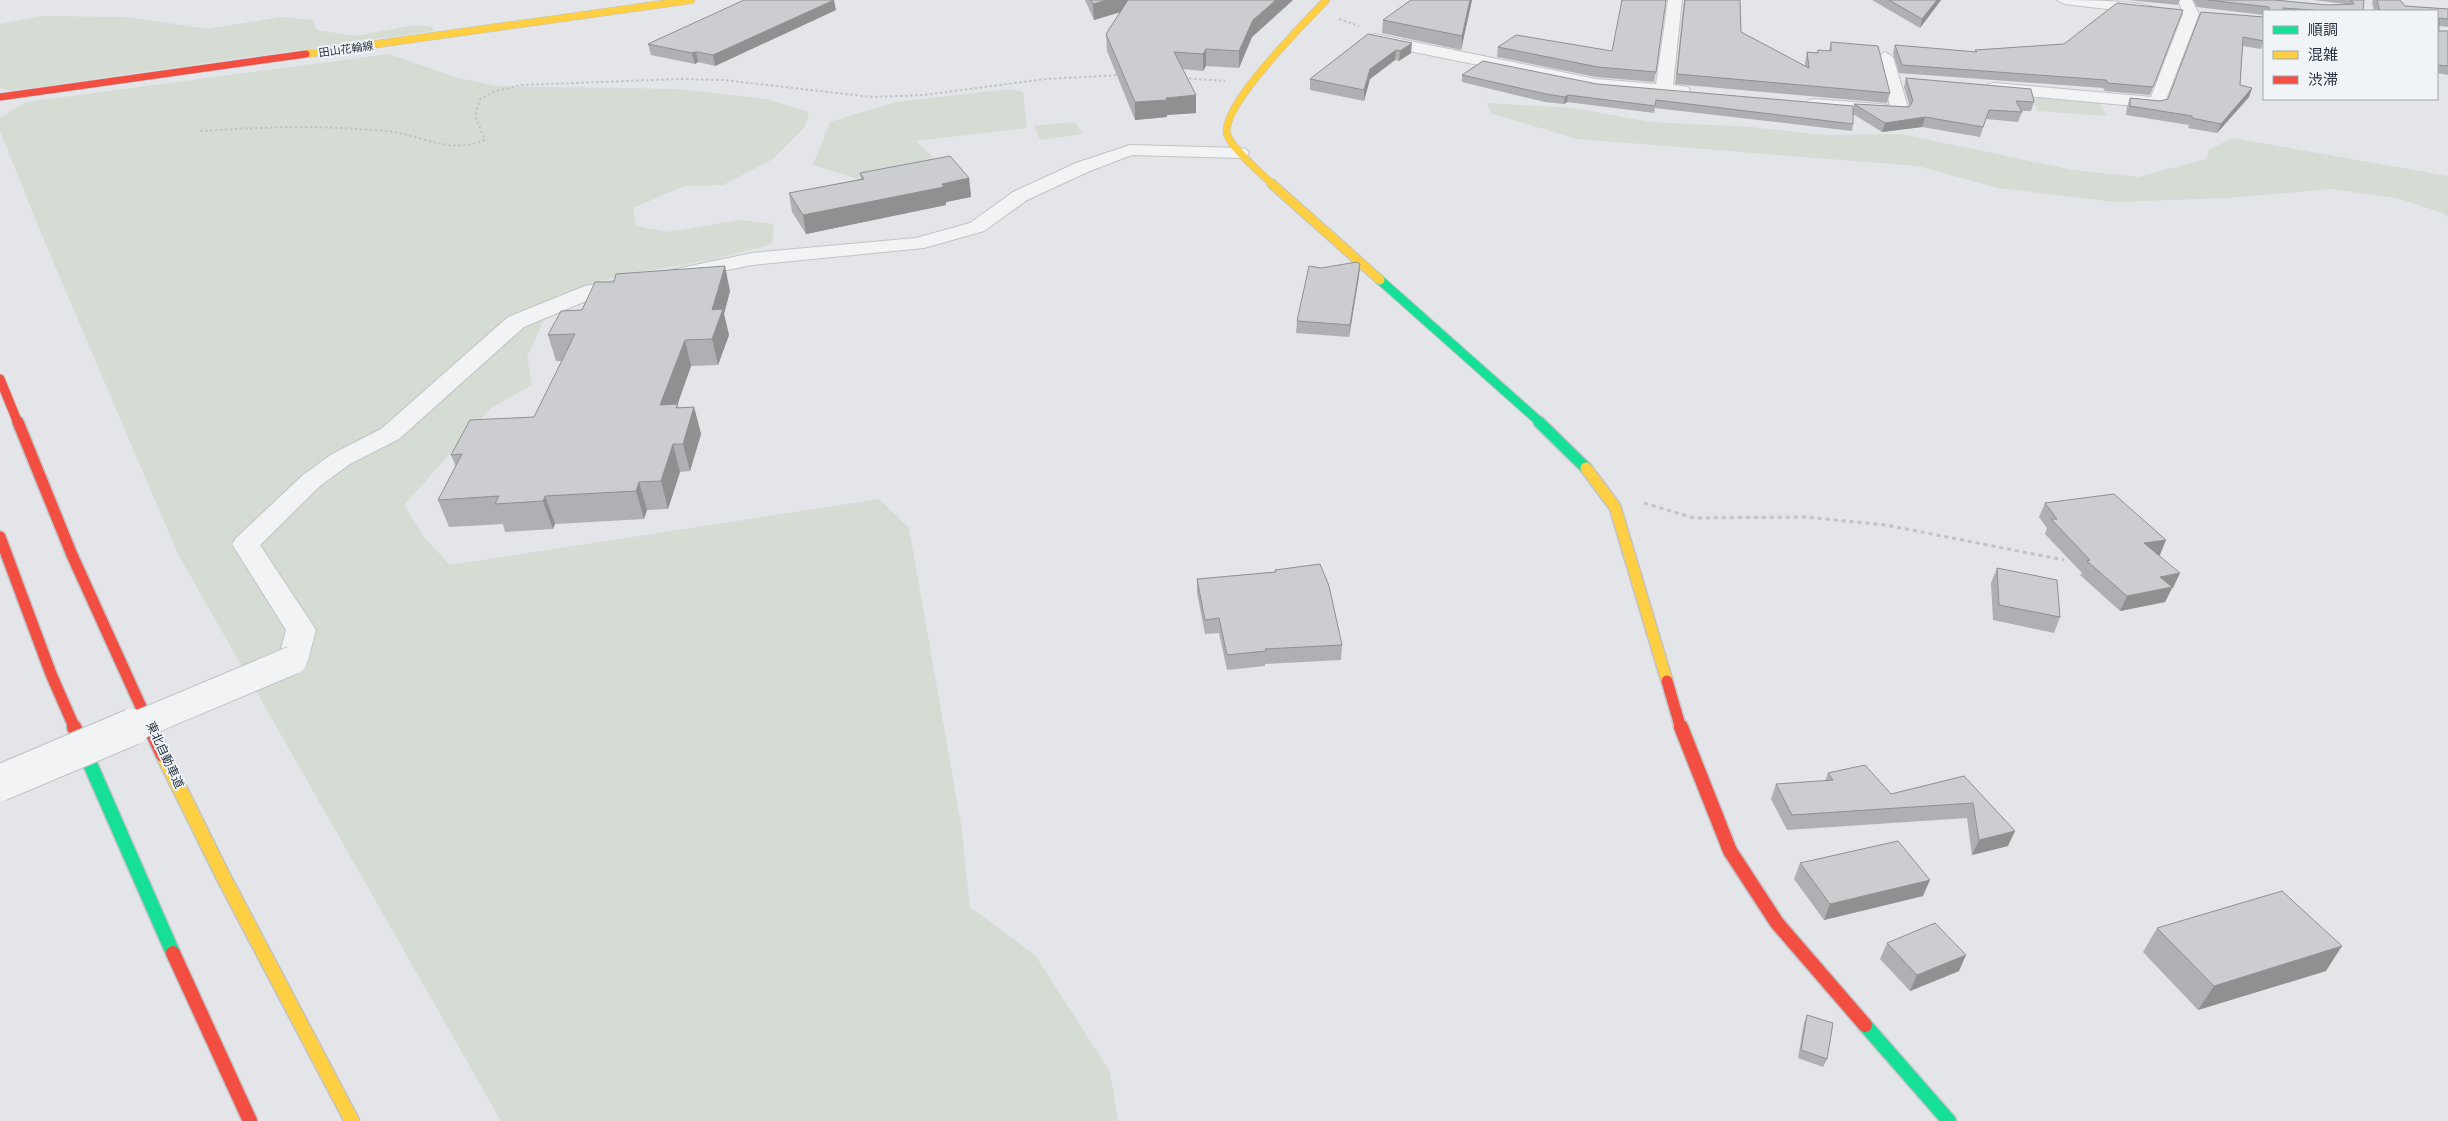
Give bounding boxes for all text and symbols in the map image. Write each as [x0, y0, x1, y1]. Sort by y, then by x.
legend [2263, 10, 2438, 100]
text: 順調 [2308, 18, 2338, 41]
street label: 田山花輪線 [318, 37, 374, 61]
text: 混雑 [2308, 43, 2338, 66]
text: 渋滞 [2308, 68, 2338, 91]
street label: 東北自動車道 [142, 718, 189, 791]

